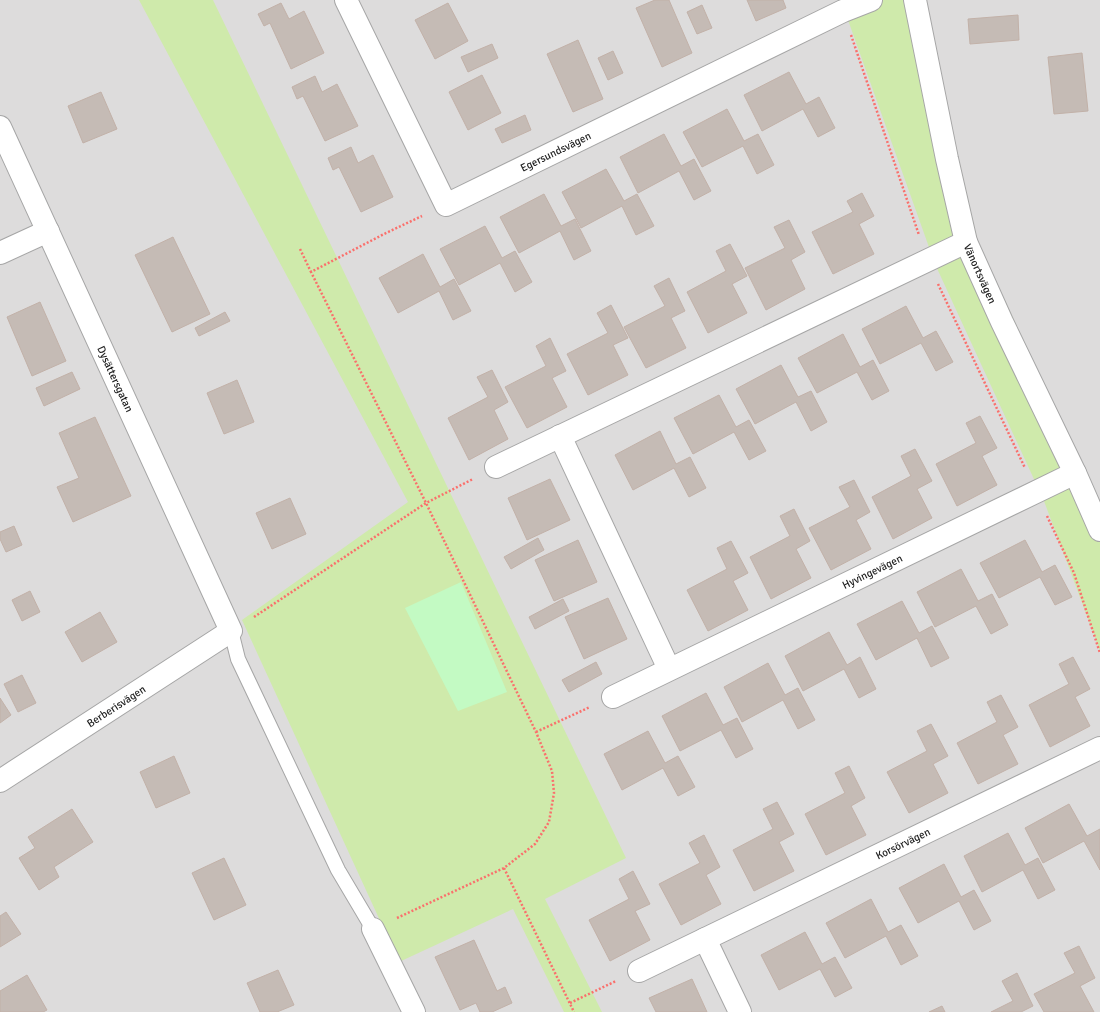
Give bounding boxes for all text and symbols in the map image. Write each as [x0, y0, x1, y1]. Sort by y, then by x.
street label: Egersundsvägen [518, 129, 593, 175]
street label: Vänortsvägen [961, 242, 999, 306]
street label: Dysättersgatan [94, 344, 136, 414]
street label: Hyvingevägen [840, 552, 905, 592]
street label: Berberisvägen [84, 683, 148, 730]
street label: Korsörvägen [874, 825, 932, 863]

